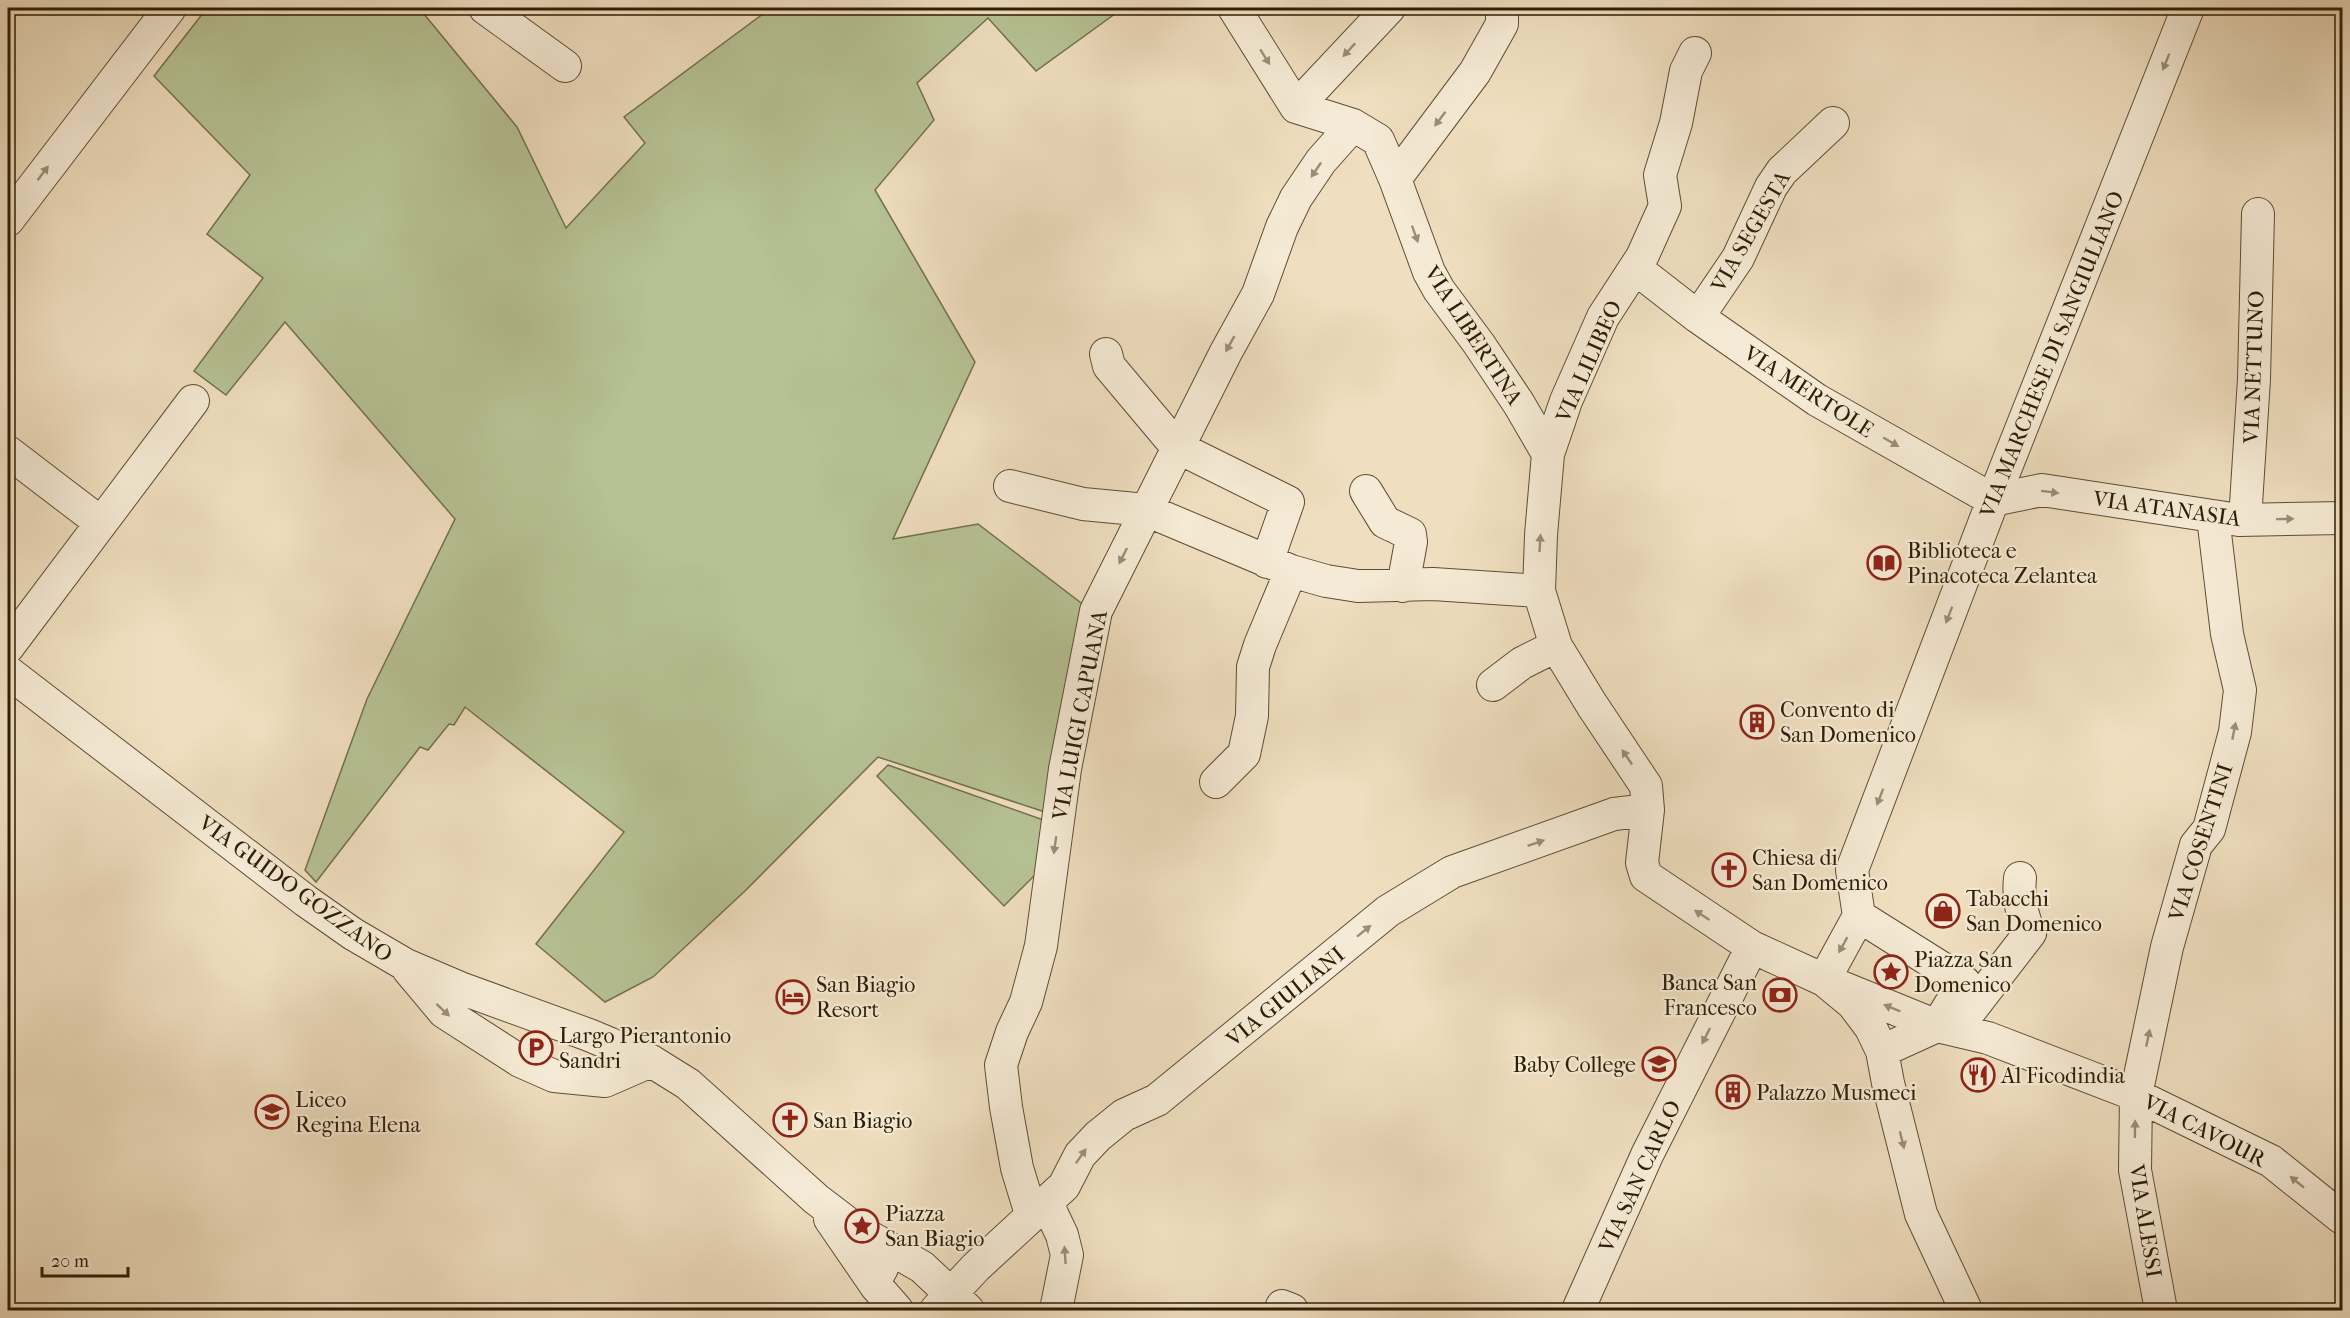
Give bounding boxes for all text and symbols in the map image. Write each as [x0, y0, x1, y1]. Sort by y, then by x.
one-way arrow [1343, 42, 1356, 57]
one-way arrow [1259, 49, 1270, 65]
one-way arrow [2161, 53, 2171, 71]
one-way arrow [1434, 112, 1446, 127]
one-way arrow [1310, 161, 1321, 178]
one-way arrow [37, 166, 49, 182]
street label: VIA SEGESTA [1705, 166, 1796, 298]
street label: VIA MARCHESE DI SANGIULIANO [1974, 187, 2130, 522]
one-way arrow [1410, 225, 1420, 243]
street label: VIA LIBERTINA [1418, 260, 1528, 411]
street label: VIA NETTUNO [2238, 290, 2270, 445]
street label: VIA LILIBEO [1550, 296, 1627, 427]
one-way arrow [1225, 336, 1235, 353]
street label: VIA MERTOLE [1738, 340, 1878, 443]
one-way arrow [1883, 437, 1900, 447]
street label: VIA ATANASIA [2090, 486, 2243, 532]
one-way arrow [2041, 487, 2060, 497]
one-way arrow [2275, 514, 2294, 524]
one-way arrow [1536, 534, 1545, 553]
place label: Biblioteca e Pinacoteca Zelantea [1907, 538, 2098, 589]
library icon: Biblioteca e Pinacoteca Zelantea [1866, 545, 1902, 581]
one-way arrow [1119, 547, 1128, 564]
one-way arrow [1944, 606, 1954, 624]
street label: VIA LUIGI CAPUANA [1047, 607, 1113, 823]
place label: Convento di San Domenico [1780, 697, 1916, 748]
building icon: Convento di San Domenico [1739, 704, 1775, 740]
one-way arrow [2230, 721, 2239, 740]
one-way arrow [1621, 749, 1632, 765]
street label: VIA COSENTINI [2163, 760, 2239, 925]
one-way arrow [1874, 788, 1884, 806]
street label: VIA GUIDO GOZZANO [193, 809, 397, 968]
one-way arrow [1050, 836, 1060, 855]
one-way arrow [1527, 837, 1545, 847]
place label: Chiesa di San Domenico [1752, 845, 1888, 896]
church icon: Chiesa di San Domenico [1711, 852, 1747, 888]
place label: Tabacchi San Domenico [1966, 886, 2102, 937]
shop icon: Tabacchi San Domenico [1925, 893, 1961, 929]
one-way arrow [1694, 910, 1710, 921]
one-way arrow [1356, 925, 1371, 938]
one-way arrow [1838, 937, 1848, 954]
street label: VIA GIULIANI [1220, 941, 1350, 1053]
place label: Piazza San Domenico [1914, 947, 2013, 998]
place icon: Piazza San Domenico [1873, 954, 1909, 990]
place label: Banca San Francesco [1661, 970, 1757, 1021]
place label: San Biagio Resort [816, 972, 915, 1023]
bank icon: Banca San Francesco [1762, 977, 1798, 1013]
hotel icon: San Biagio Resort [775, 979, 811, 1015]
one-way arrow [436, 1003, 451, 1017]
one-way arrow [1883, 1003, 1901, 1013]
place label: Largo Pierantonio Sandri [559, 1023, 731, 1074]
one-way arrow [1702, 1028, 1711, 1045]
one-way arrow [2144, 1028, 2153, 1047]
parking icon: Largo Pierantonio Sandri [518, 1030, 554, 1066]
school or university icon: Baby College [1641, 1046, 1677, 1082]
place label: Baby College [1513, 1052, 1636, 1078]
restaurant icon: Al Ficodindia [1960, 1057, 1996, 1093]
place label: Al Ficodindia [2000, 1063, 2126, 1089]
building icon: Palazzo Musmeci [1715, 1074, 1751, 1110]
place label: Palazzo Musmeci [1756, 1080, 1917, 1106]
place label: Liceo Regina Elena [295, 1087, 422, 1138]
street label: VIA CAVOUR [2138, 1089, 2271, 1173]
school or university icon: Liceo Regina Elena [254, 1094, 290, 1130]
street label: VIA SAN CARLO [1593, 1096, 1686, 1257]
church icon: San Biagio [772, 1102, 808, 1138]
place label: San Biagio [813, 1108, 912, 1134]
one-way arrow [2131, 1119, 2140, 1138]
one-way arrow [1898, 1131, 1907, 1149]
one-way arrow [1075, 1148, 1087, 1164]
street label: VIA ALESSI [2123, 1162, 2167, 1280]
one-way arrow [2289, 1175, 2305, 1188]
place label: Piazza San Biagio [885, 1201, 984, 1252]
place icon: Piazza San Biagio [844, 1208, 880, 1244]
scale bar [42, 1240, 128, 1278]
one-way arrow [1060, 1245, 1069, 1264]
text: 20 m [51, 1251, 89, 1272]

